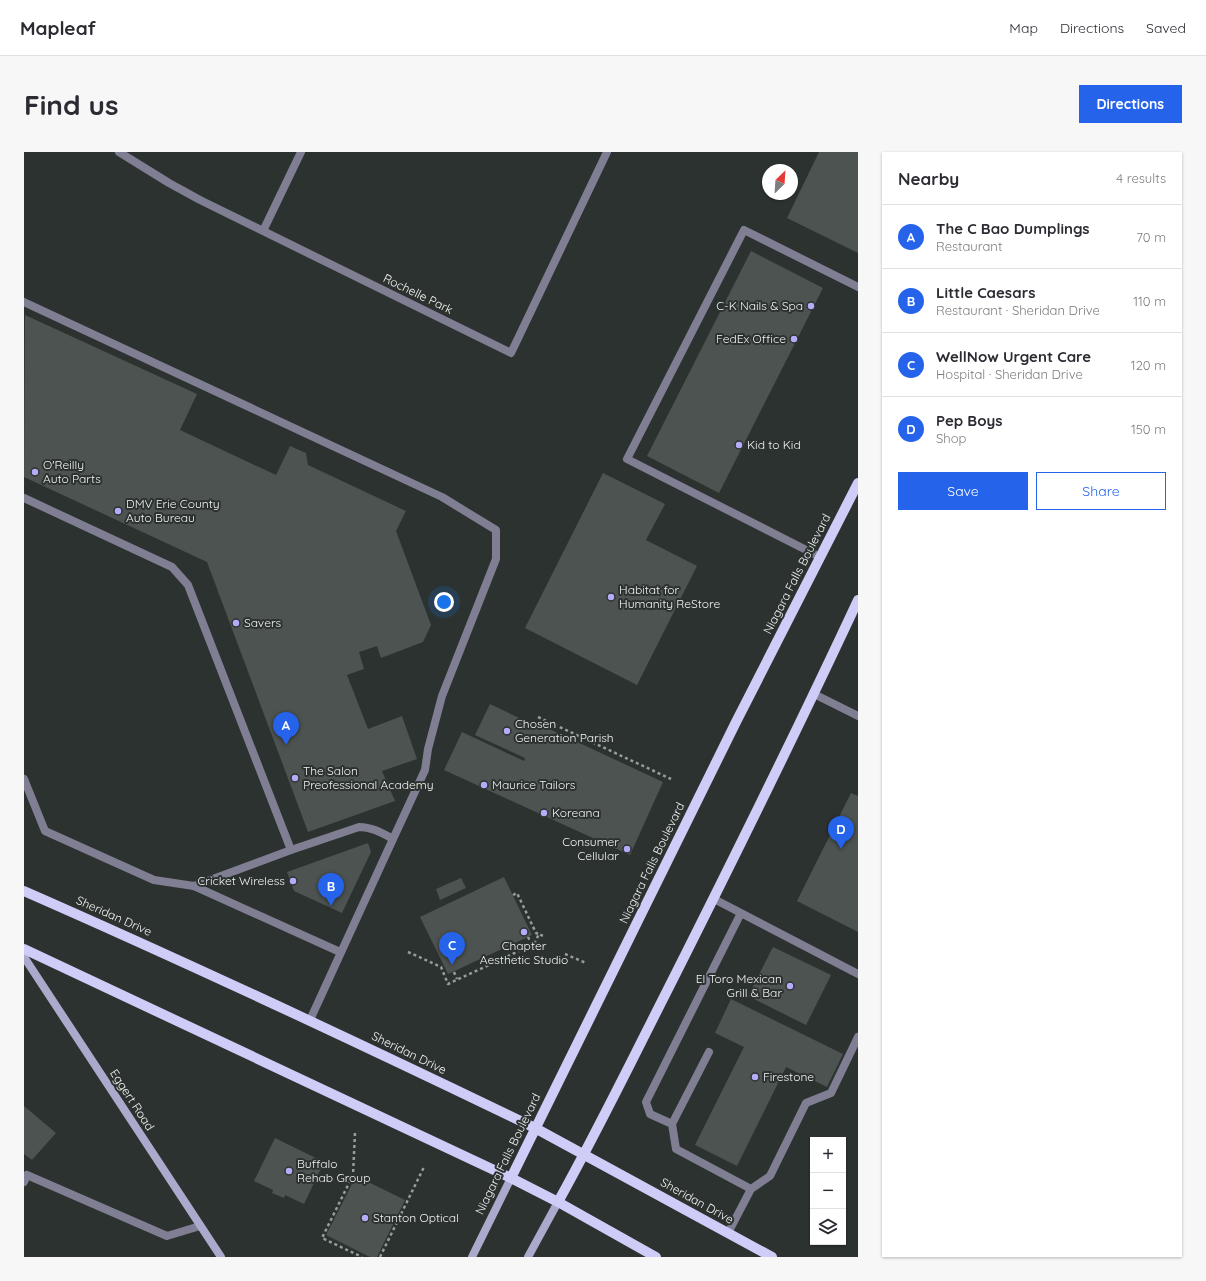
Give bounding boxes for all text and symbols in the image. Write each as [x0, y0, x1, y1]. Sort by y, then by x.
text: Mapleaf [20, 16, 96, 40]
text: Map [1009, 19, 1038, 37]
text: Directions [1060, 19, 1124, 37]
text: Saved [1146, 19, 1186, 37]
button: Directions [1079, 85, 1182, 123]
text: Find us [24, 87, 118, 122]
north arrow [762, 164, 798, 200]
text: Nearby [898, 168, 959, 189]
text: 4 results [1116, 170, 1166, 186]
text: The C Bao Dumplings [936, 219, 1090, 238]
text: A [907, 229, 915, 245]
text: 70 m [1136, 229, 1166, 245]
text: Restaurant [936, 238, 1002, 254]
street label: Rochelle Park [381, 270, 456, 317]
text: Little Caesars [936, 283, 1035, 302]
text: B [907, 293, 915, 309]
text: 110 m [1133, 293, 1166, 309]
place label: C-K Nails & Spa [716, 298, 803, 313]
marker: C-K Nails & Spa [806, 301, 816, 311]
text: Restaurant · Sheridan Drive [936, 302, 1100, 318]
place label: FedEx Office [716, 331, 786, 346]
marker: FedEx Office [789, 334, 799, 344]
text: WellNow Urgent Care [936, 347, 1091, 366]
text: C [907, 357, 915, 373]
text: 120 m [1131, 357, 1166, 373]
text: Hospital · Sheridan Drive [936, 366, 1083, 382]
text: Pep Boys [936, 411, 1002, 430]
text: D [906, 421, 916, 437]
text: 150 m [1131, 421, 1166, 437]
text: Shop [936, 430, 966, 446]
place label: Kid to Kid [747, 437, 801, 452]
marker: Kid to Kid [734, 440, 744, 450]
place label: O'Reilly Auto Parts [43, 457, 101, 486]
marker: O'Reilly Auto Parts [30, 467, 40, 477]
button: Save [898, 472, 1028, 510]
button: Share [1036, 472, 1166, 510]
place label: DMV Erie County Auto Bureau [126, 496, 220, 525]
marker: DMV Erie County Auto Bureau [113, 506, 123, 516]
street label: Niagara Falls Boulevard [760, 511, 833, 636]
place label: Habitat for Humanity ReStore [619, 582, 720, 611]
your location [434, 592, 454, 612]
marker: Habitat for Humanity ReStore [606, 592, 616, 602]
place label: Savers [244, 615, 282, 630]
marker: Savers [231, 618, 241, 628]
pin: A [273, 712, 299, 745]
place label: Chosen Generation Parish [515, 716, 614, 745]
marker: Chosen Generation Parish [502, 726, 512, 736]
place label: The Salon Preofessional Academy [303, 763, 434, 792]
marker: The Salon Preofessional Academy [290, 773, 300, 783]
place label: Maurice Tailors [492, 777, 576, 792]
marker: Maurice Tailors [479, 780, 489, 790]
street label: Niagara Falls Boulevard [616, 800, 687, 926]
place label: Koreana [552, 805, 600, 820]
marker: Koreana [539, 808, 549, 818]
pin: D [828, 816, 854, 849]
place label: Consumer Cellular [562, 834, 619, 863]
marker: Consumer Cellular [622, 844, 632, 854]
place label: Cricket Wireless [198, 873, 285, 888]
pin: B [318, 873, 344, 906]
marker: Cricket Wireless [288, 876, 298, 886]
street label: Sheridan Drive [74, 892, 155, 939]
marker: Chapter Aesthetic Studio [519, 927, 529, 937]
pin: C [439, 932, 465, 965]
place label: Chapter Aesthetic Studio [480, 938, 568, 967]
place label: El Toro Mexican Grill & Bar [696, 971, 782, 1000]
marker: El Toro Mexican Grill & Bar [785, 981, 795, 991]
street label: Sheridan Drive [369, 1028, 449, 1077]
street label: Eggert Road [107, 1066, 158, 1133]
place label: Firestone [763, 1069, 814, 1084]
marker: Firestone [750, 1072, 760, 1082]
street label: Niagara Falls Boulevard [472, 1091, 543, 1217]
map controls [810, 1137, 846, 1245]
button: + [810, 1137, 846, 1173]
place label: Buffalo Rehab Group [297, 1156, 370, 1185]
marker: Buffalo Rehab Group [284, 1166, 294, 1176]
button: − [810, 1173, 846, 1209]
street label: Sheridan Drive [658, 1174, 737, 1227]
button: layers [810, 1209, 846, 1245]
place label: Stanton Optical [373, 1210, 459, 1225]
marker: Stanton Optical [360, 1213, 370, 1223]

